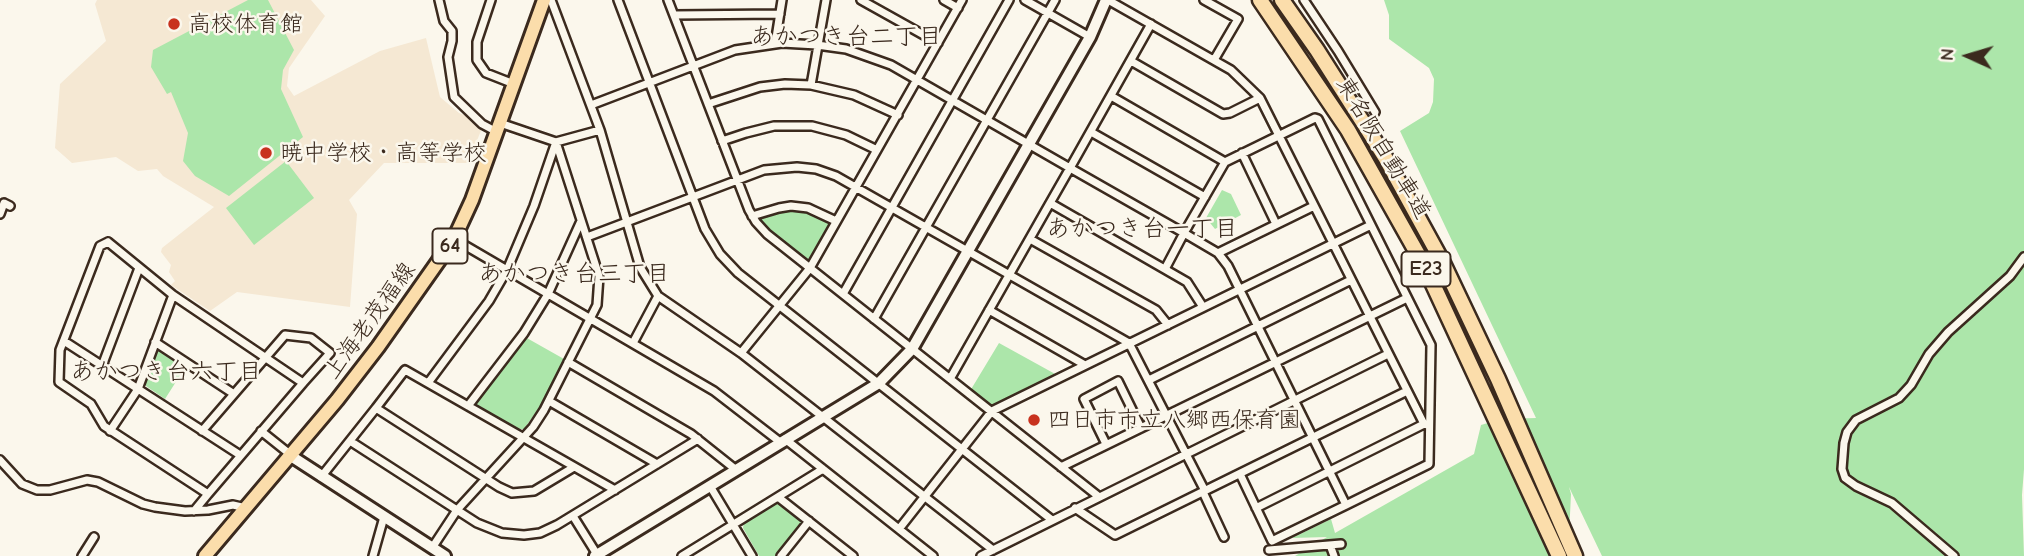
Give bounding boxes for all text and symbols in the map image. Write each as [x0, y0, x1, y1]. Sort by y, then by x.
place label: 高校体育館 [188, 10, 303, 38]
marker: 高校体育館 [166, 16, 182, 32]
north arrow [1933, 21, 2003, 91]
district label: あかつき台二丁目 [750, 23, 942, 51]
text: N [1936, 48, 1958, 61]
street label: 東名阪自動車道 [1330, 72, 1436, 224]
place label: 暁中学校・高等学校 [280, 139, 487, 167]
marker: 暁中学校・高等学校 [258, 145, 274, 161]
district label: あかつき台一丁目 [1046, 215, 1238, 243]
road number: 64 [433, 229, 468, 264]
road number: E23 [1402, 252, 1450, 286]
street label: 上海老茂福線 [318, 257, 422, 385]
district label: あかつき台三丁目 [478, 260, 670, 288]
district label: あかつき台六丁目 [70, 358, 262, 386]
place label: 四日市市立八郷西保育園 [1048, 406, 1301, 434]
marker: 四日市市立八郷西保育園 [1026, 412, 1042, 428]

